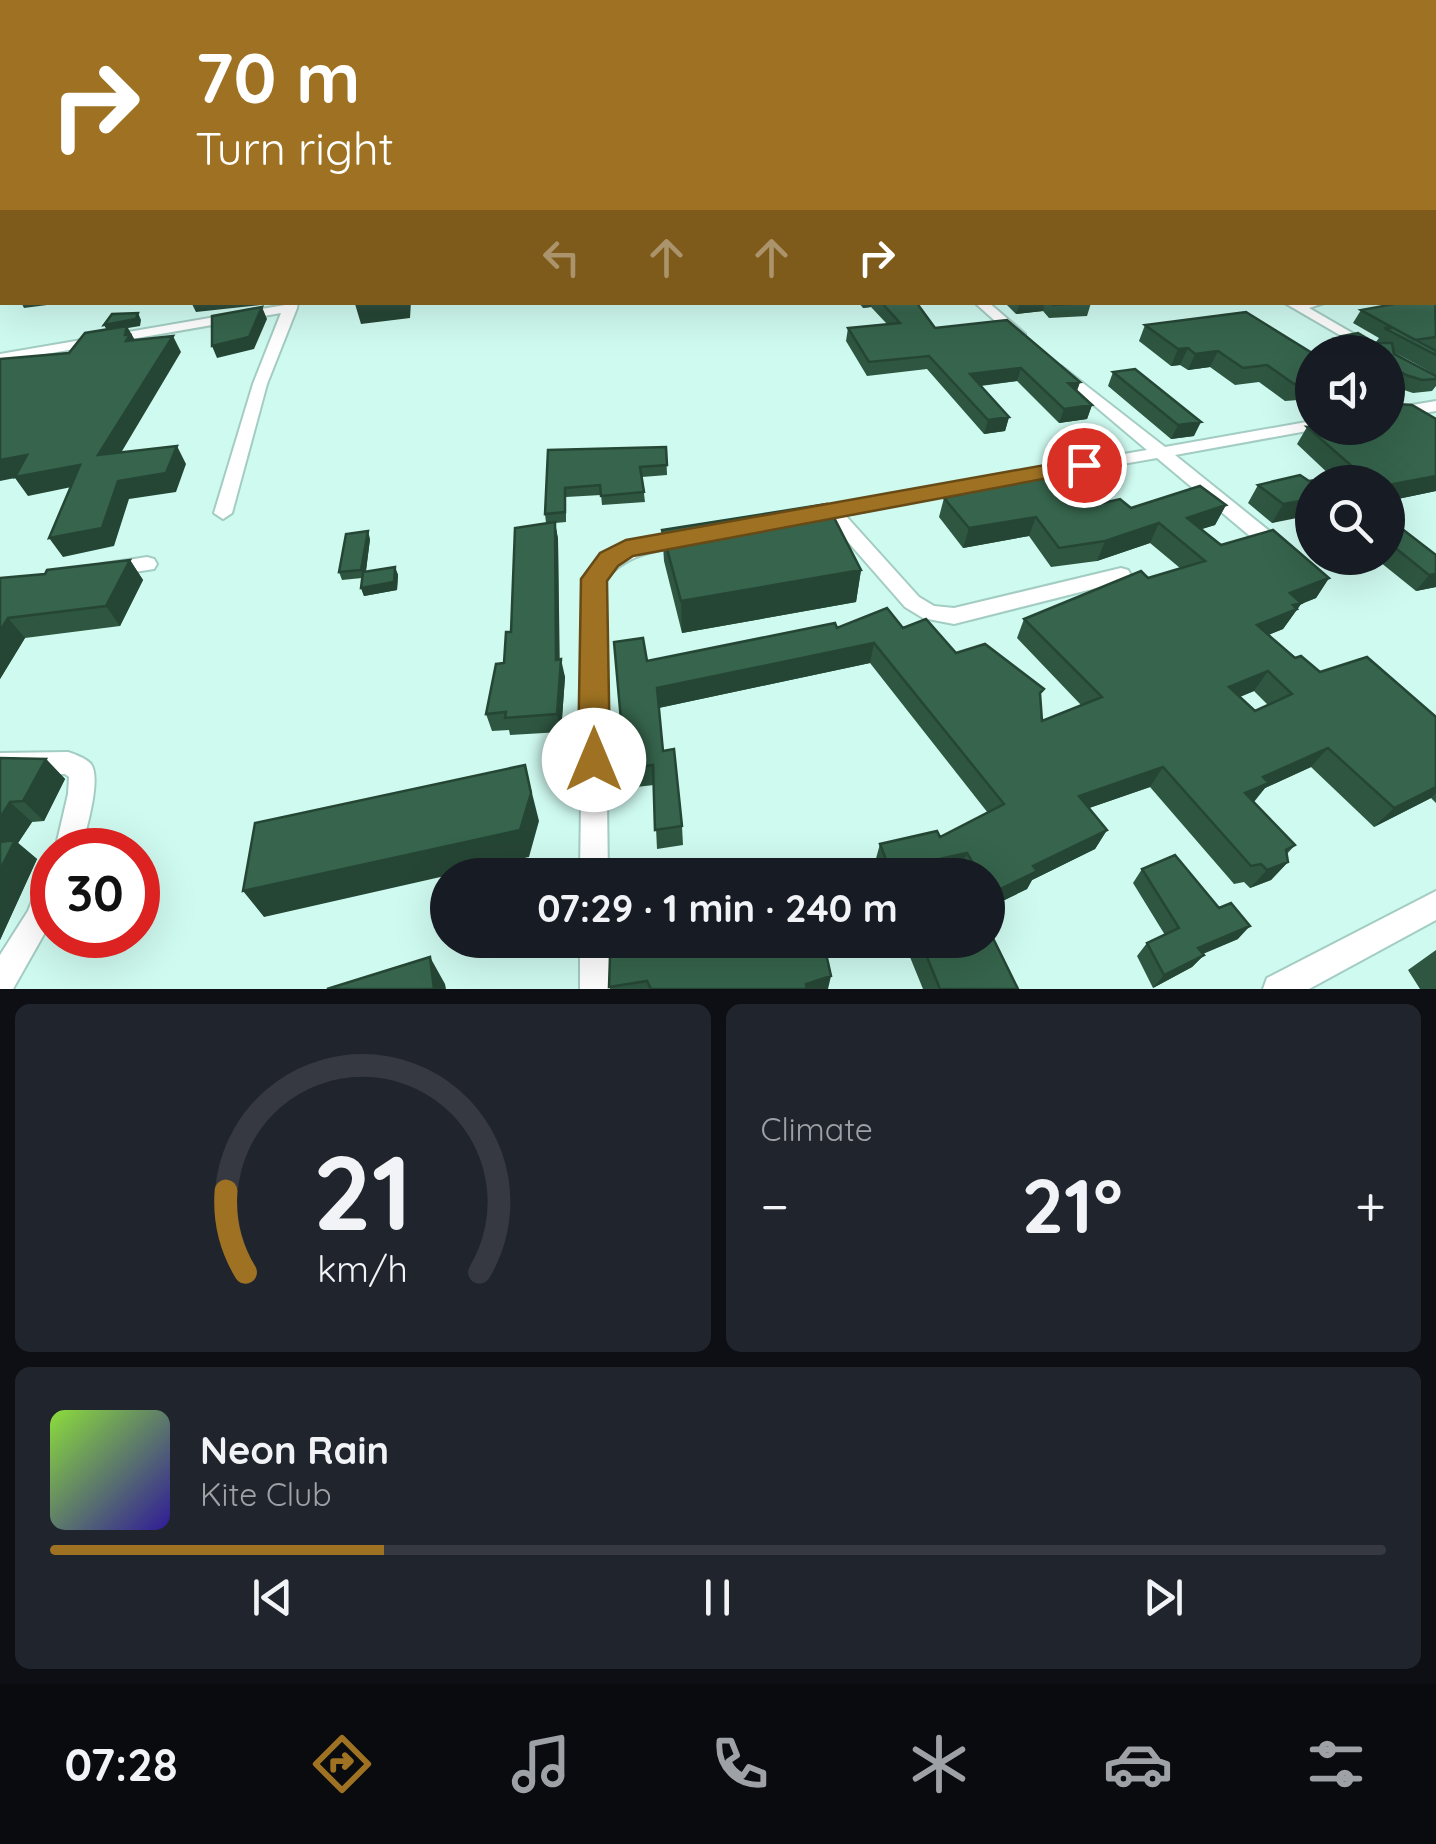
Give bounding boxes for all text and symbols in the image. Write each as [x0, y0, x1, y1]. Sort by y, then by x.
text: 70 m [195, 33, 361, 121]
icon: right [30, 40, 160, 170]
text: Turn right [195, 120, 394, 176]
icon: left [534, 230, 589, 285]
icon: ahead [639, 230, 694, 285]
icon: ahead [744, 230, 799, 285]
icon: right [849, 230, 904, 285]
map controls [1295, 335, 1405, 575]
button: sound [1295, 335, 1405, 445]
pin [1042, 423, 1127, 508]
icon: arrive [1057, 438, 1112, 493]
button: search [1295, 465, 1405, 575]
position arrow [542, 708, 646, 812]
speed limit sign: 30 [30, 828, 160, 958]
text: 07:29 · 1 min · 240 m [537, 884, 898, 932]
text: Climate [761, 1109, 873, 1149]
text: 21 [313, 1126, 413, 1256]
text: 21° [1021, 1158, 1123, 1252]
text: − [761, 1171, 789, 1240]
text: + [1355, 1171, 1386, 1240]
text: km/h [317, 1246, 408, 1291]
text: Neon Rain [200, 1426, 389, 1474]
text: Kite Club [200, 1474, 332, 1514]
icon: previous [245, 1570, 300, 1625]
icon: pause [690, 1570, 745, 1625]
icon: next [1136, 1570, 1191, 1625]
icon: directions [307, 1729, 377, 1799]
icon: music [506, 1729, 576, 1799]
icon: phone [705, 1729, 775, 1799]
icon: climate [904, 1729, 974, 1799]
icon: car [1103, 1729, 1173, 1799]
icon: filters [1301, 1729, 1371, 1799]
text: 07:28 [64, 1736, 178, 1792]

